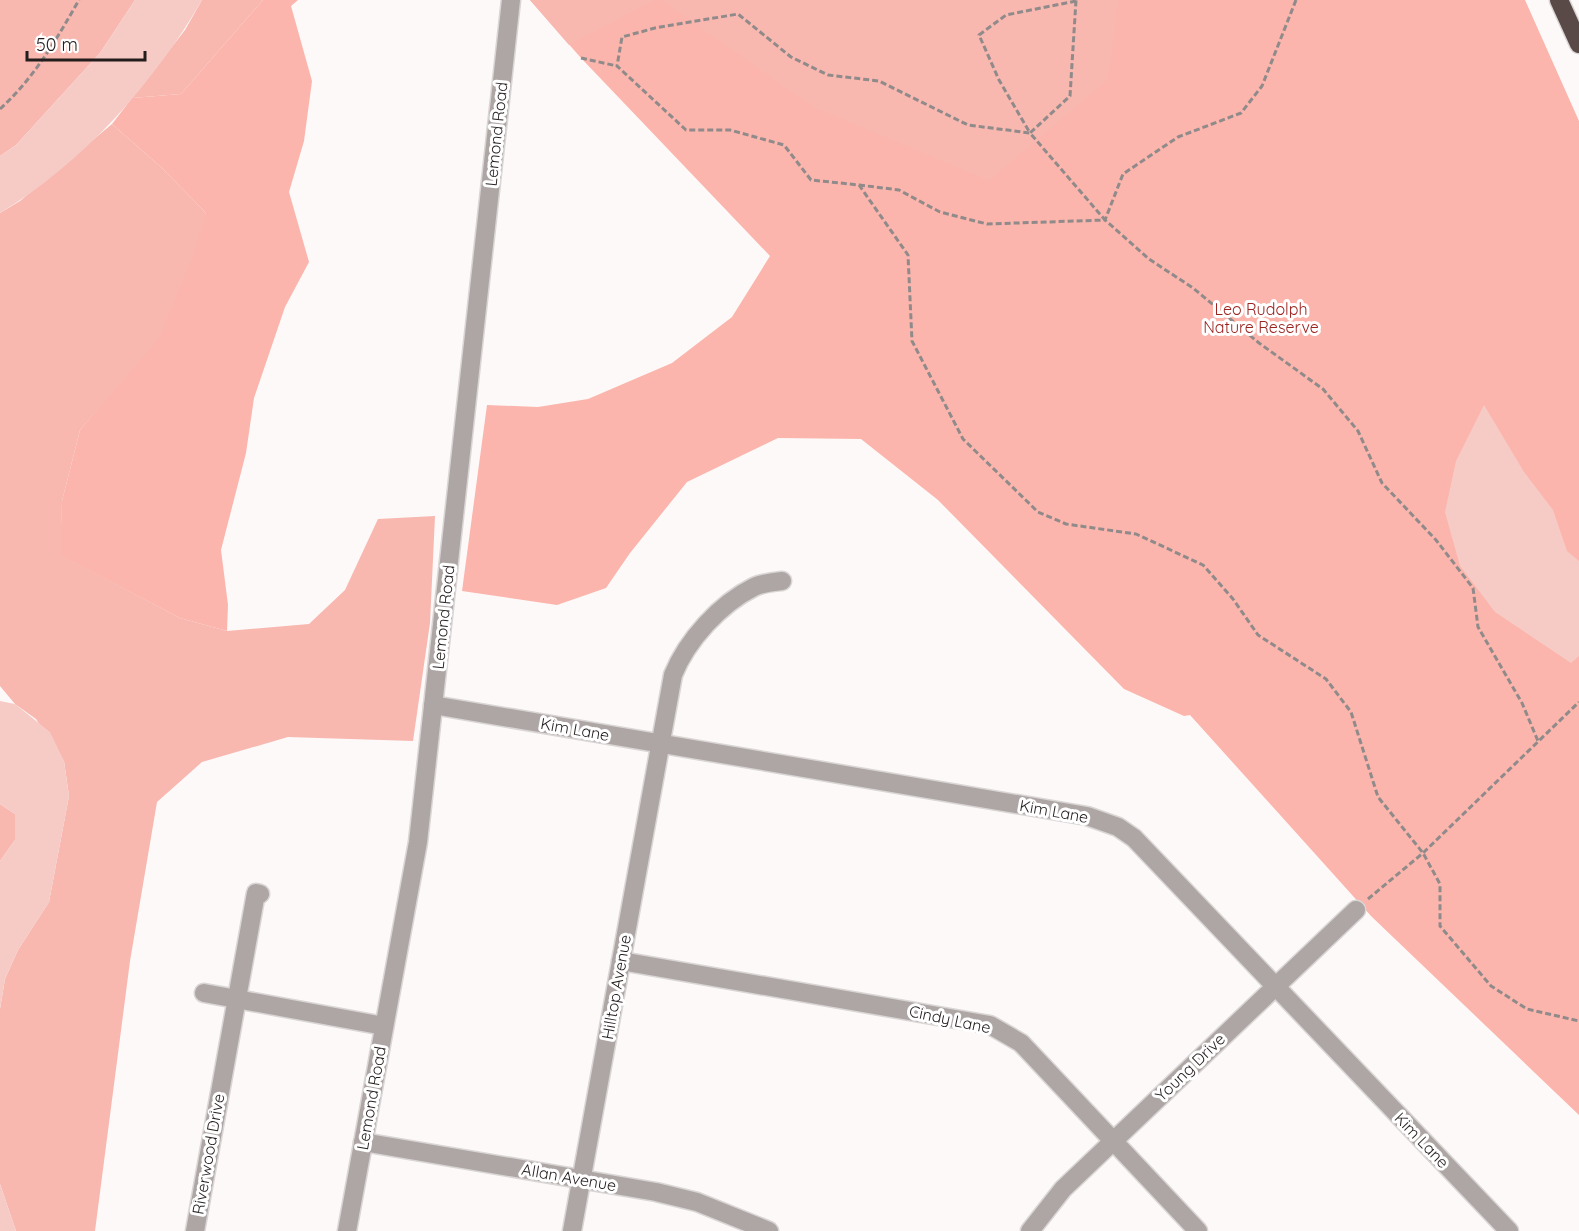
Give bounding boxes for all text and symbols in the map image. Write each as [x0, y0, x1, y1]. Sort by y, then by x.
scale bar [27, 24, 146, 62]
text: 50 m [36, 33, 78, 56]
street label: Lemond Road [481, 81, 511, 187]
park label: Leo Rudolph Nature Reserve [1203, 299, 1319, 337]
street label: Lemond Road [428, 564, 458, 670]
street label: Kim Lane [539, 713, 611, 745]
street label: Kim Lane [1018, 795, 1090, 827]
street label: Hilltop Avenue [597, 933, 635, 1041]
street label: Cindy Lane [907, 1001, 993, 1037]
street label: Young Drive [1151, 1029, 1229, 1105]
street label: Lemond Road [352, 1045, 390, 1151]
street label: Riverwood Drive [188, 1092, 228, 1216]
street label: Kim Lane [1391, 1108, 1453, 1172]
street label: Allan Avenue [520, 1159, 618, 1195]

